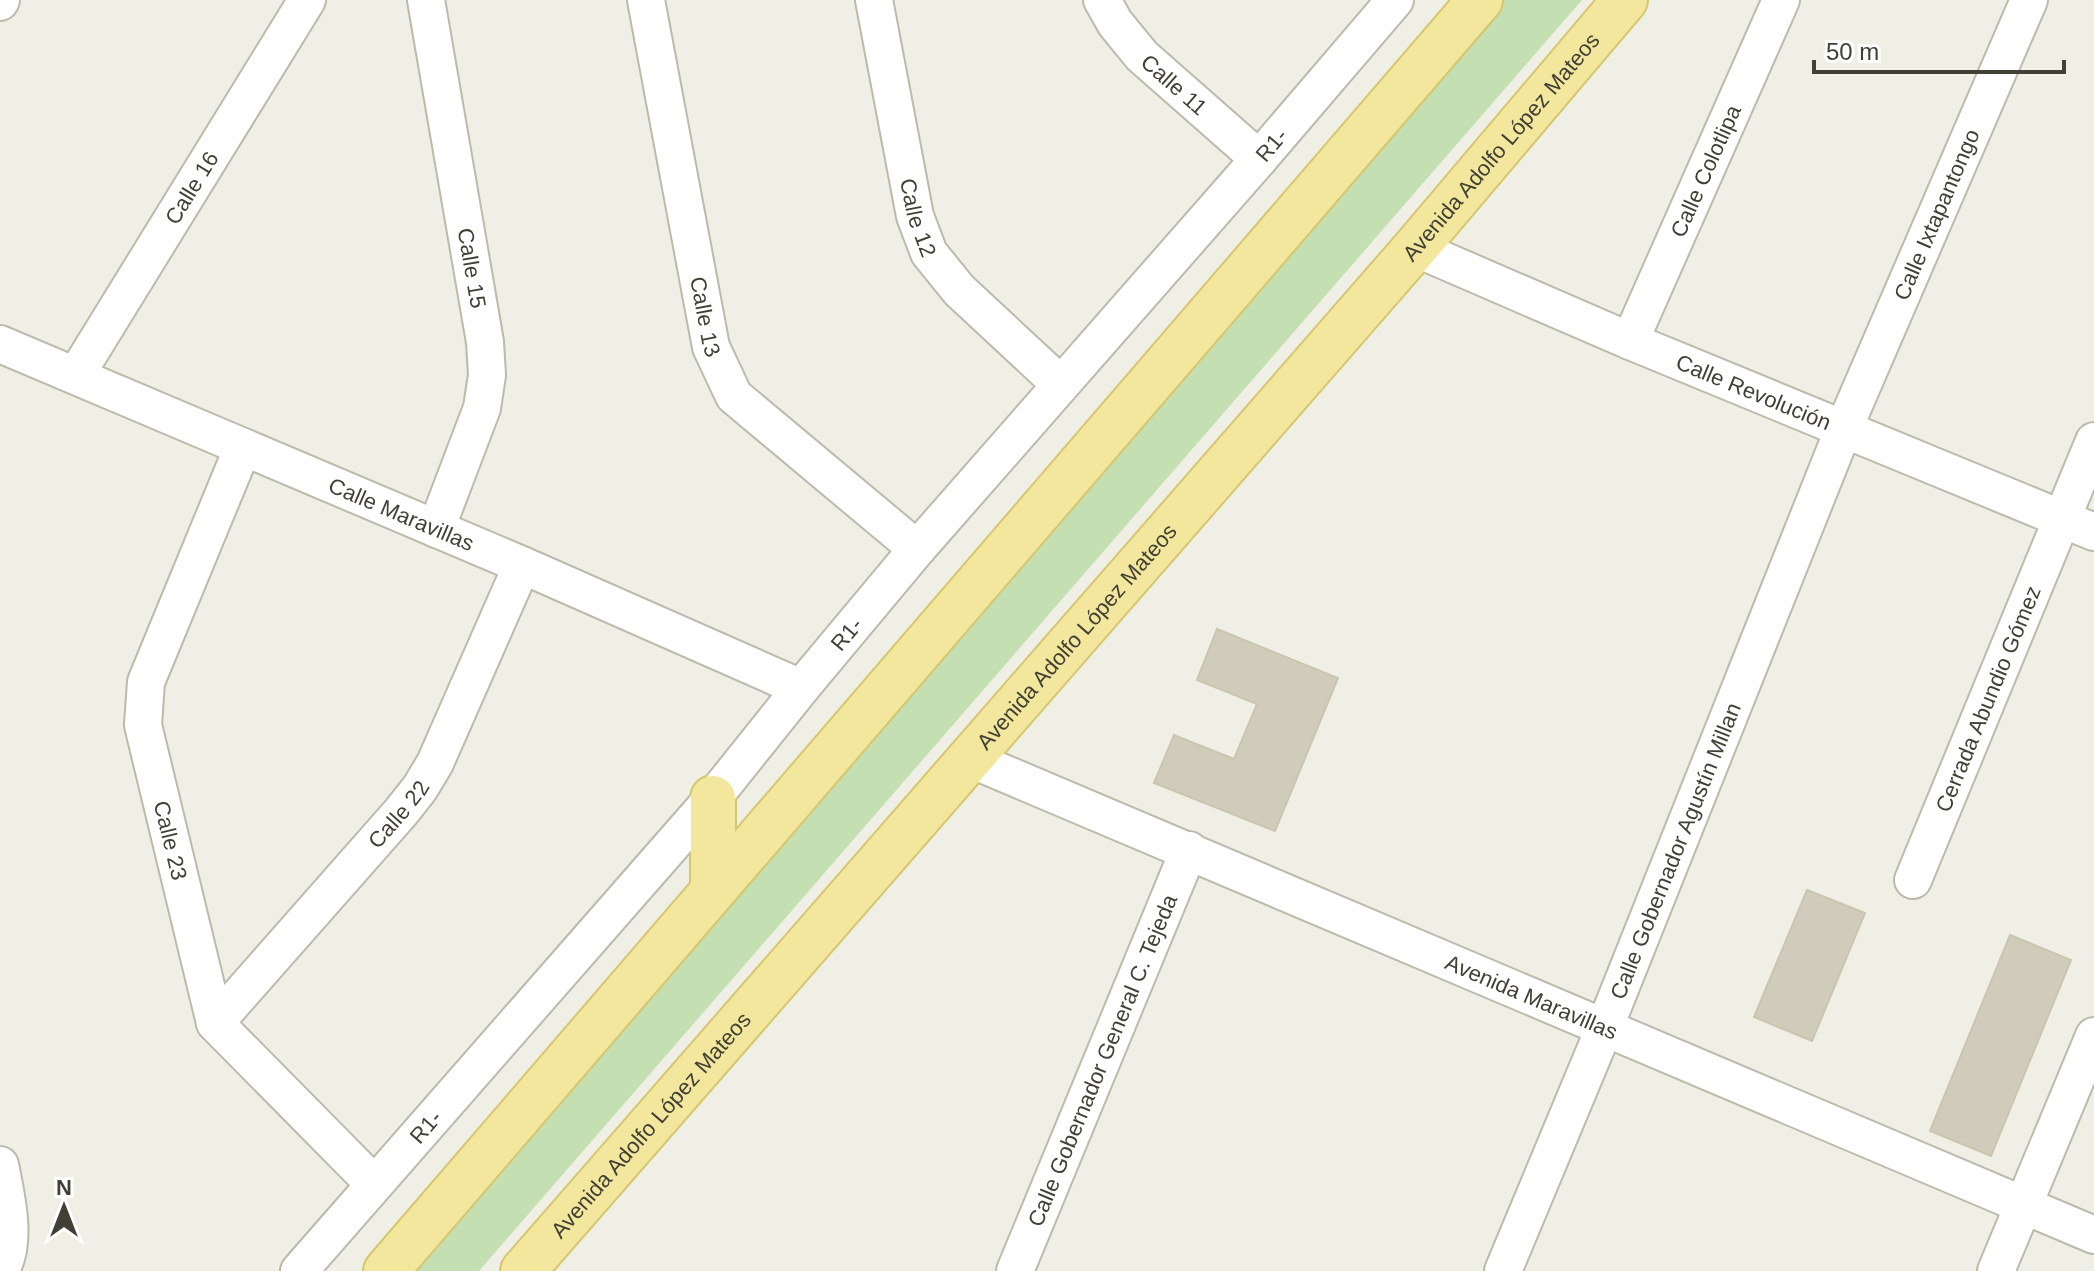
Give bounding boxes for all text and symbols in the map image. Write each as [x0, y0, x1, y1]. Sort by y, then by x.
scale bar [1814, 24, 2064, 74]
street label: Avenida Adolfo López Mateos [1398, 28, 1605, 266]
text: 50 m [1826, 38, 1879, 65]
street label: Calle 11 [1136, 49, 1212, 120]
street label: Calle Colotlipa [1666, 100, 1746, 241]
street label: R1- [1251, 123, 1293, 167]
street label: Calle Ixtapantongo [1889, 125, 1985, 304]
street label: Calle 16 [160, 147, 224, 229]
street label: Calle 12 [895, 176, 941, 260]
street label: Calle 15 [453, 226, 491, 310]
street label: Calle 13 [685, 275, 726, 361]
street label: Calle Revolución [1672, 349, 1835, 435]
street label: Calle Maravillas [325, 473, 478, 556]
street label: Avenida Adolfo López Mateos [972, 519, 1182, 755]
street label: Cerrada Abundio Gómez [1930, 582, 2046, 816]
street label: R1- [826, 613, 868, 656]
street label: Calle Gobernador Agustín Millan [1605, 699, 1746, 1003]
street label: Calle 22 [363, 776, 434, 853]
street label: Calle 23 [149, 798, 192, 883]
street label: Calle Gobernador General C. Tejeda [1023, 890, 1183, 1230]
street label: Avenida Maravillas [1442, 950, 1621, 1045]
street label: Avenida Adolfo López Mateos [546, 1007, 756, 1243]
street label: R1- [405, 1105, 447, 1148]
north arrow [24, 1167, 104, 1247]
text: N [56, 1175, 72, 1200]

